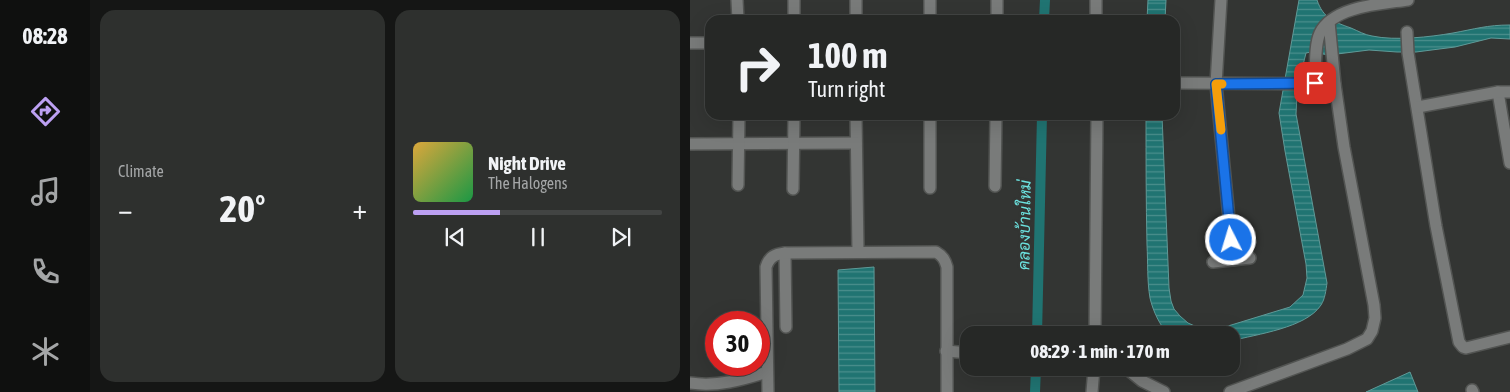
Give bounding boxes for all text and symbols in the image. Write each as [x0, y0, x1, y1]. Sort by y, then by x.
text: 08:28 [22, 23, 68, 49]
icon: right [725, 35, 790, 100]
text: 100 m [808, 35, 887, 75]
pin [1294, 62, 1336, 104]
icon: arrive [1301, 69, 1329, 97]
text: Turn right [808, 76, 885, 102]
icon: directions [28, 94, 63, 129]
text: Night Drive [488, 152, 566, 174]
text: Climate [118, 162, 164, 180]
icon: music [28, 174, 63, 209]
text: The Halogens [488, 174, 568, 192]
water label: คลองบ้านใหม่ [1012, 179, 1034, 270]
text: 20° [219, 187, 266, 230]
text: − [118, 193, 133, 225]
text: + [352, 193, 367, 225]
position arrow [1204, 213, 1256, 265]
icon: previous [441, 223, 469, 251]
icon: pause [524, 223, 552, 251]
icon: next [607, 223, 635, 251]
icon: phone [28, 254, 63, 289]
speed limit sign: 30 [705, 311, 770, 376]
icon: climate [28, 334, 63, 369]
text: 08:29 · 1 min · 170 m [1030, 340, 1170, 362]

